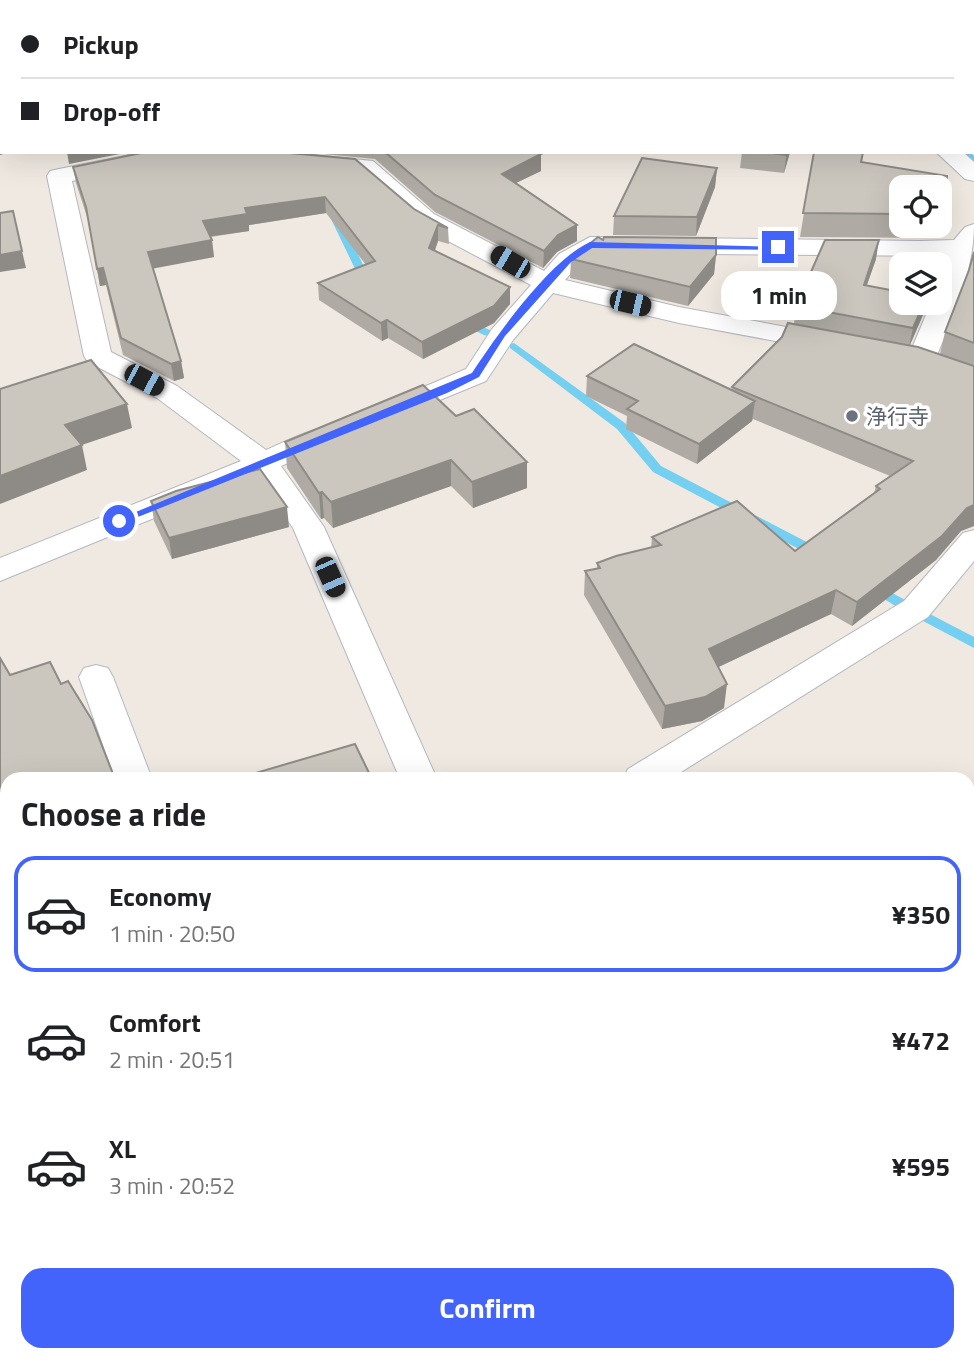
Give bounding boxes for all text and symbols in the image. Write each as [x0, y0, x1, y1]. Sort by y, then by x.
text: Pickup [63, 25, 139, 64]
text: Drop-off [63, 92, 160, 131]
map controls [889, 175, 952, 315]
button: locate [889, 175, 952, 238]
route end [762, 231, 794, 263]
car [487, 242, 534, 282]
button: layers [889, 252, 952, 315]
callout: 1 min [720, 272, 836, 320]
text: 1 min [751, 278, 807, 313]
car [608, 288, 653, 318]
car [121, 361, 168, 399]
place label: 浄行寺 [866, 400, 929, 432]
marker: 浄行寺 [844, 408, 860, 424]
route start [103, 505, 135, 537]
car [312, 554, 349, 600]
text: Choose a ride [21, 790, 206, 838]
text: Economy [109, 877, 211, 916]
icon: car [25, 883, 88, 946]
text: ¥350 [892, 895, 950, 934]
text: 1 min · 20:50 [109, 916, 235, 951]
text: Comfort [109, 1003, 201, 1042]
icon: car [25, 1009, 88, 1072]
text: ¥472 [892, 1021, 950, 1060]
text: 2 min · 20:51 [109, 1042, 235, 1077]
text: XL [109, 1129, 136, 1168]
icon: car [25, 1135, 88, 1198]
text: ¥595 [892, 1147, 950, 1186]
text: 3 min · 20:52 [109, 1168, 235, 1203]
button: Confirm [21, 1268, 954, 1348]

